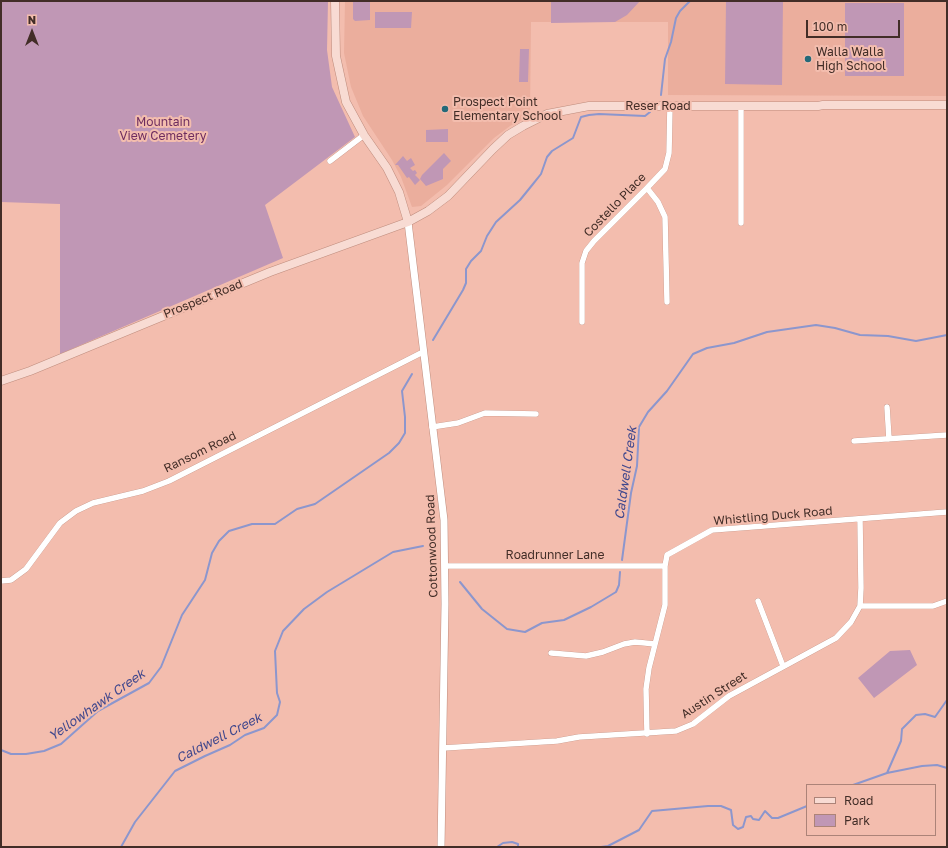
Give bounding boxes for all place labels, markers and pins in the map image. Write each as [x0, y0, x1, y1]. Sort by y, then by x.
place label: Walla Walla High School [816, 45, 886, 73]
marker: Walla Walla High School [803, 54, 813, 64]
place label: Prospect Point Elementary School [453, 95, 562, 123]
marker: Prospect Point Elementary School [440, 104, 450, 114]

